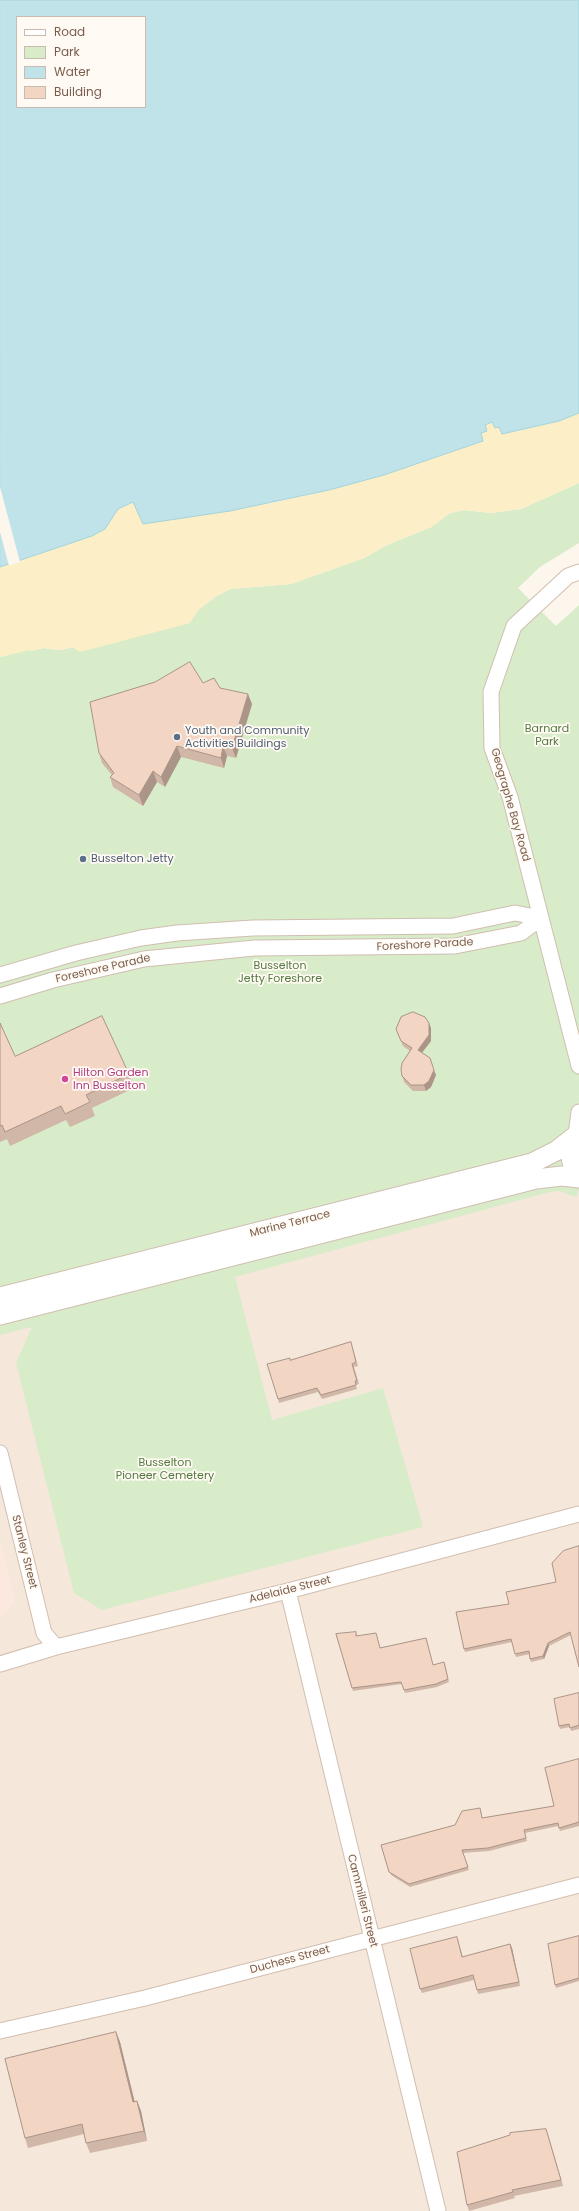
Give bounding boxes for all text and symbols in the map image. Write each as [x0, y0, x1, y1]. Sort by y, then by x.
legend [16, 16, 146, 108]
text: Road [54, 23, 85, 40]
text: Park [54, 43, 80, 60]
text: Water [54, 63, 90, 80]
text: Building [54, 83, 102, 100]
park label: Barnard Park [525, 722, 569, 748]
place label: Youth and Community Activities Buildings [185, 724, 310, 750]
marker: Youth and Community Activities Buildings [172, 732, 182, 742]
street label: Geographe Bay Road [487, 747, 533, 863]
place label: Busselton Jetty [91, 852, 174, 866]
marker: Busselton Jetty [78, 854, 88, 864]
street label: Foreshore Parade [376, 936, 474, 954]
street label: Foreshore Parade [54, 952, 152, 986]
park label: Busselton Jetty Foreshore [238, 959, 322, 985]
place label: Hilton Garden Inn Busselton [73, 1066, 148, 1092]
marker: Hilton Garden Inn Busselton [60, 1074, 70, 1084]
street label: Marine Terrace [248, 1208, 332, 1240]
park label: Busselton Pioneer Cemetery [116, 1456, 214, 1482]
street label: Stanley Street [8, 1514, 40, 1590]
street label: Adelaide Street [248, 1573, 332, 1607]
street label: Cammilleri Street [344, 1853, 380, 1949]
street label: Duchess Street [249, 1943, 331, 1977]

